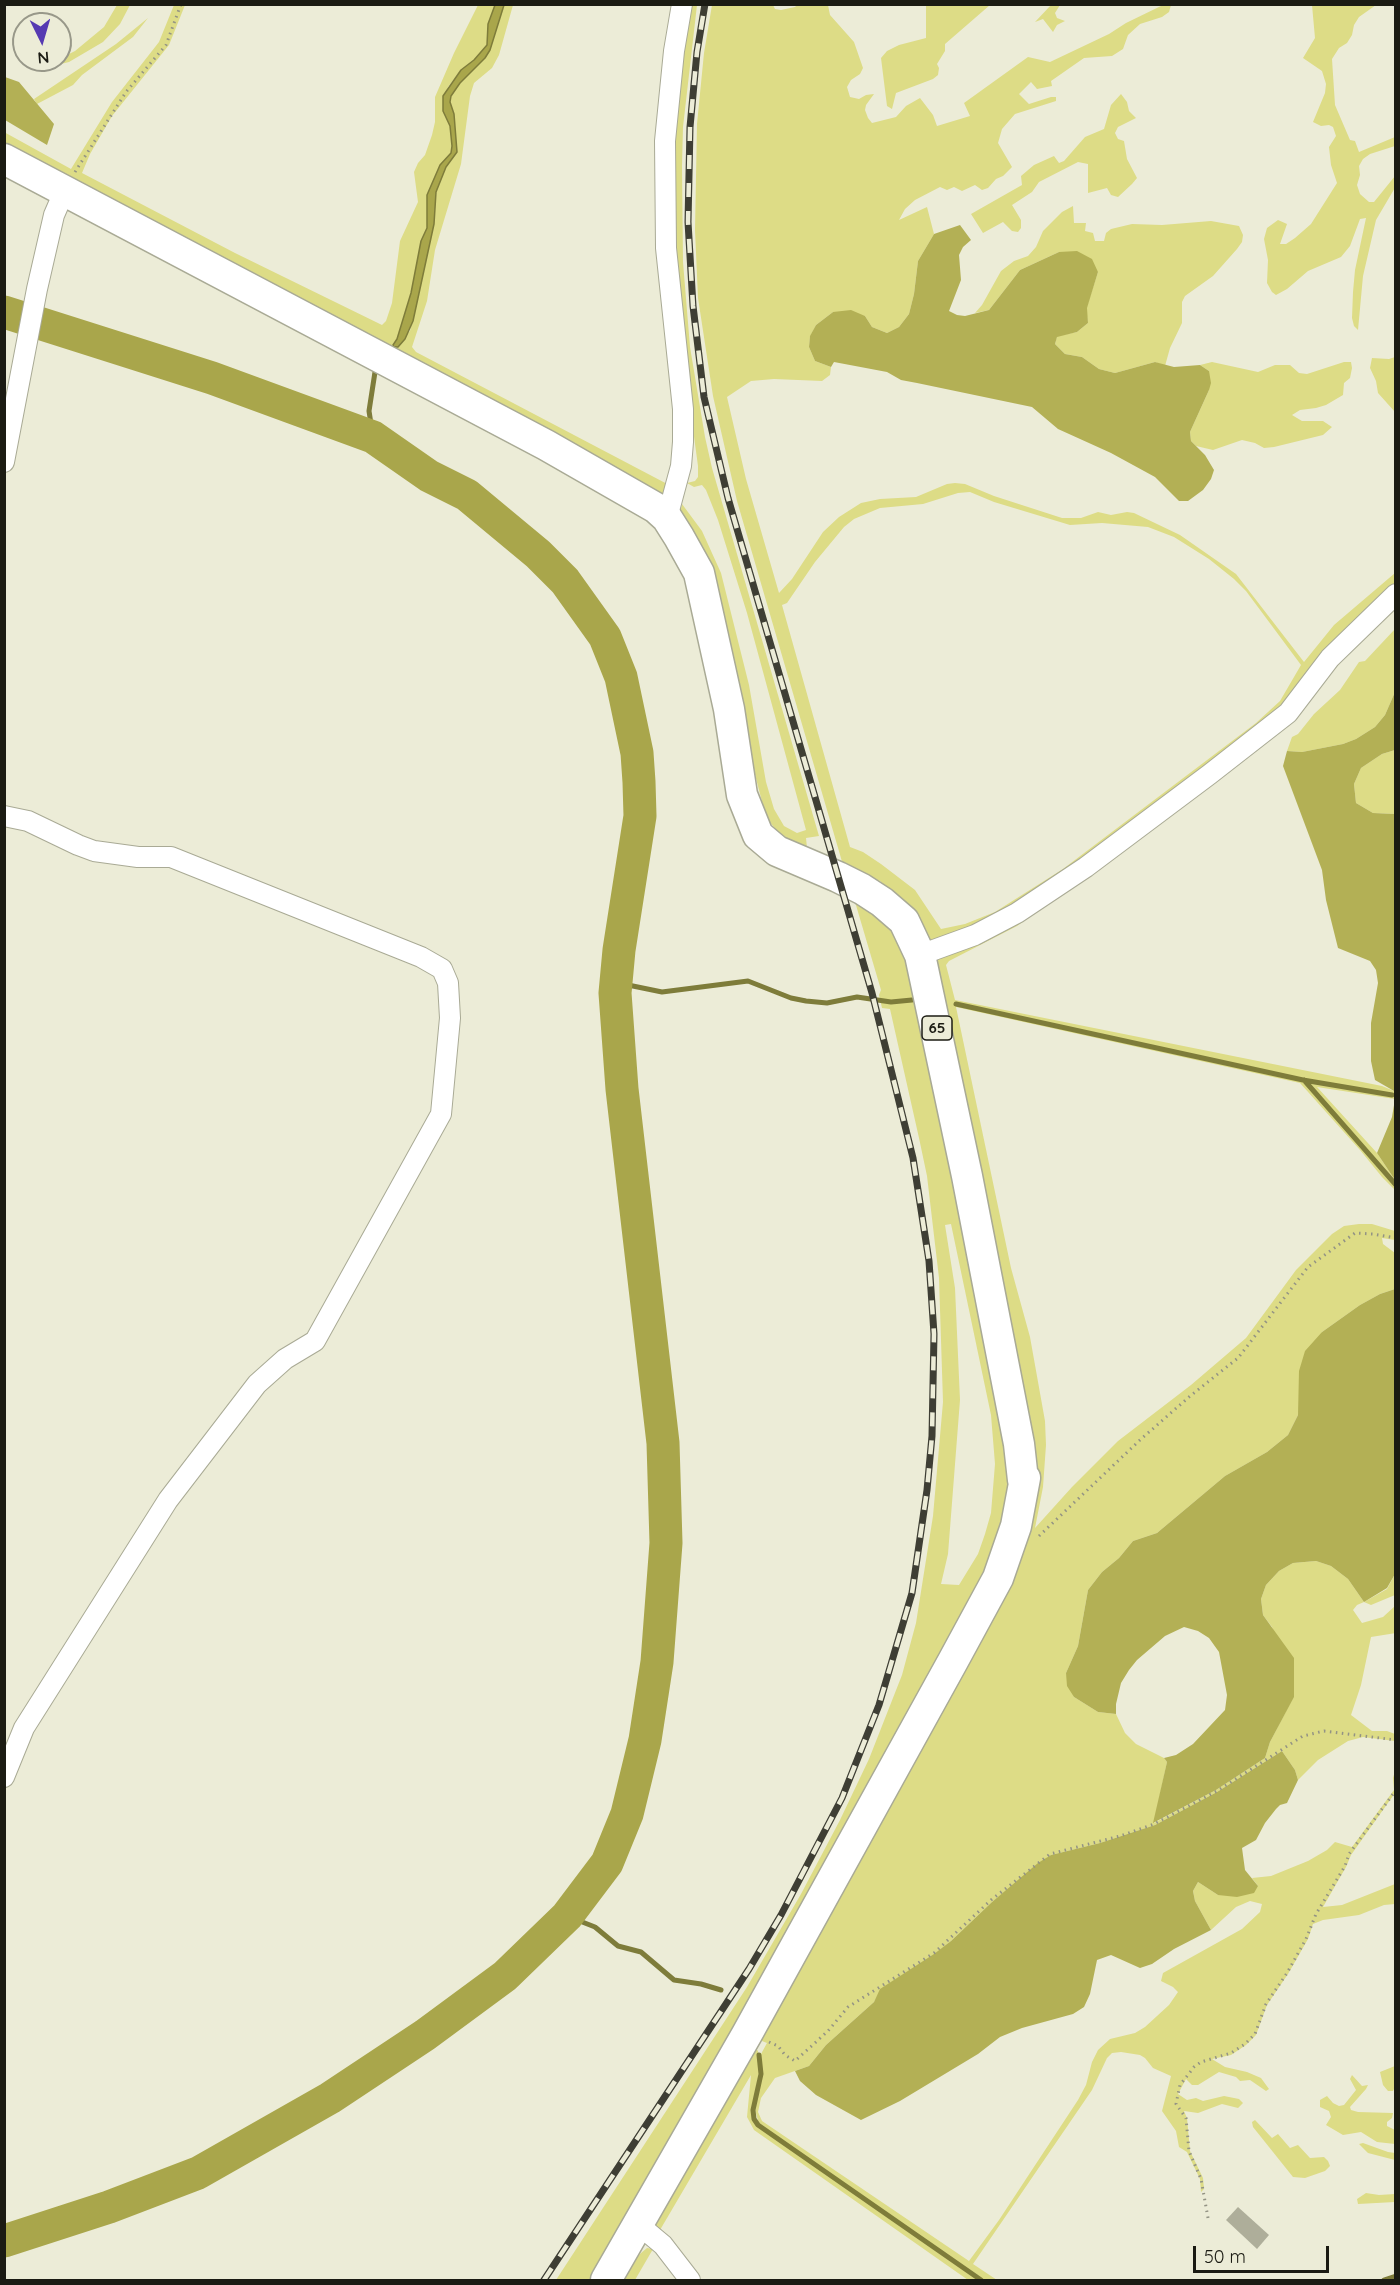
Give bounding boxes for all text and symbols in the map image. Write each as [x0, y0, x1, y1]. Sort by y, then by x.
north arrow [12, 12, 72, 72]
text: N [37, 47, 50, 68]
road number: 65 [922, 1016, 952, 1040]
scale bar [1196, 2234, 1332, 2272]
text: 50 m [1204, 2245, 1246, 2268]

